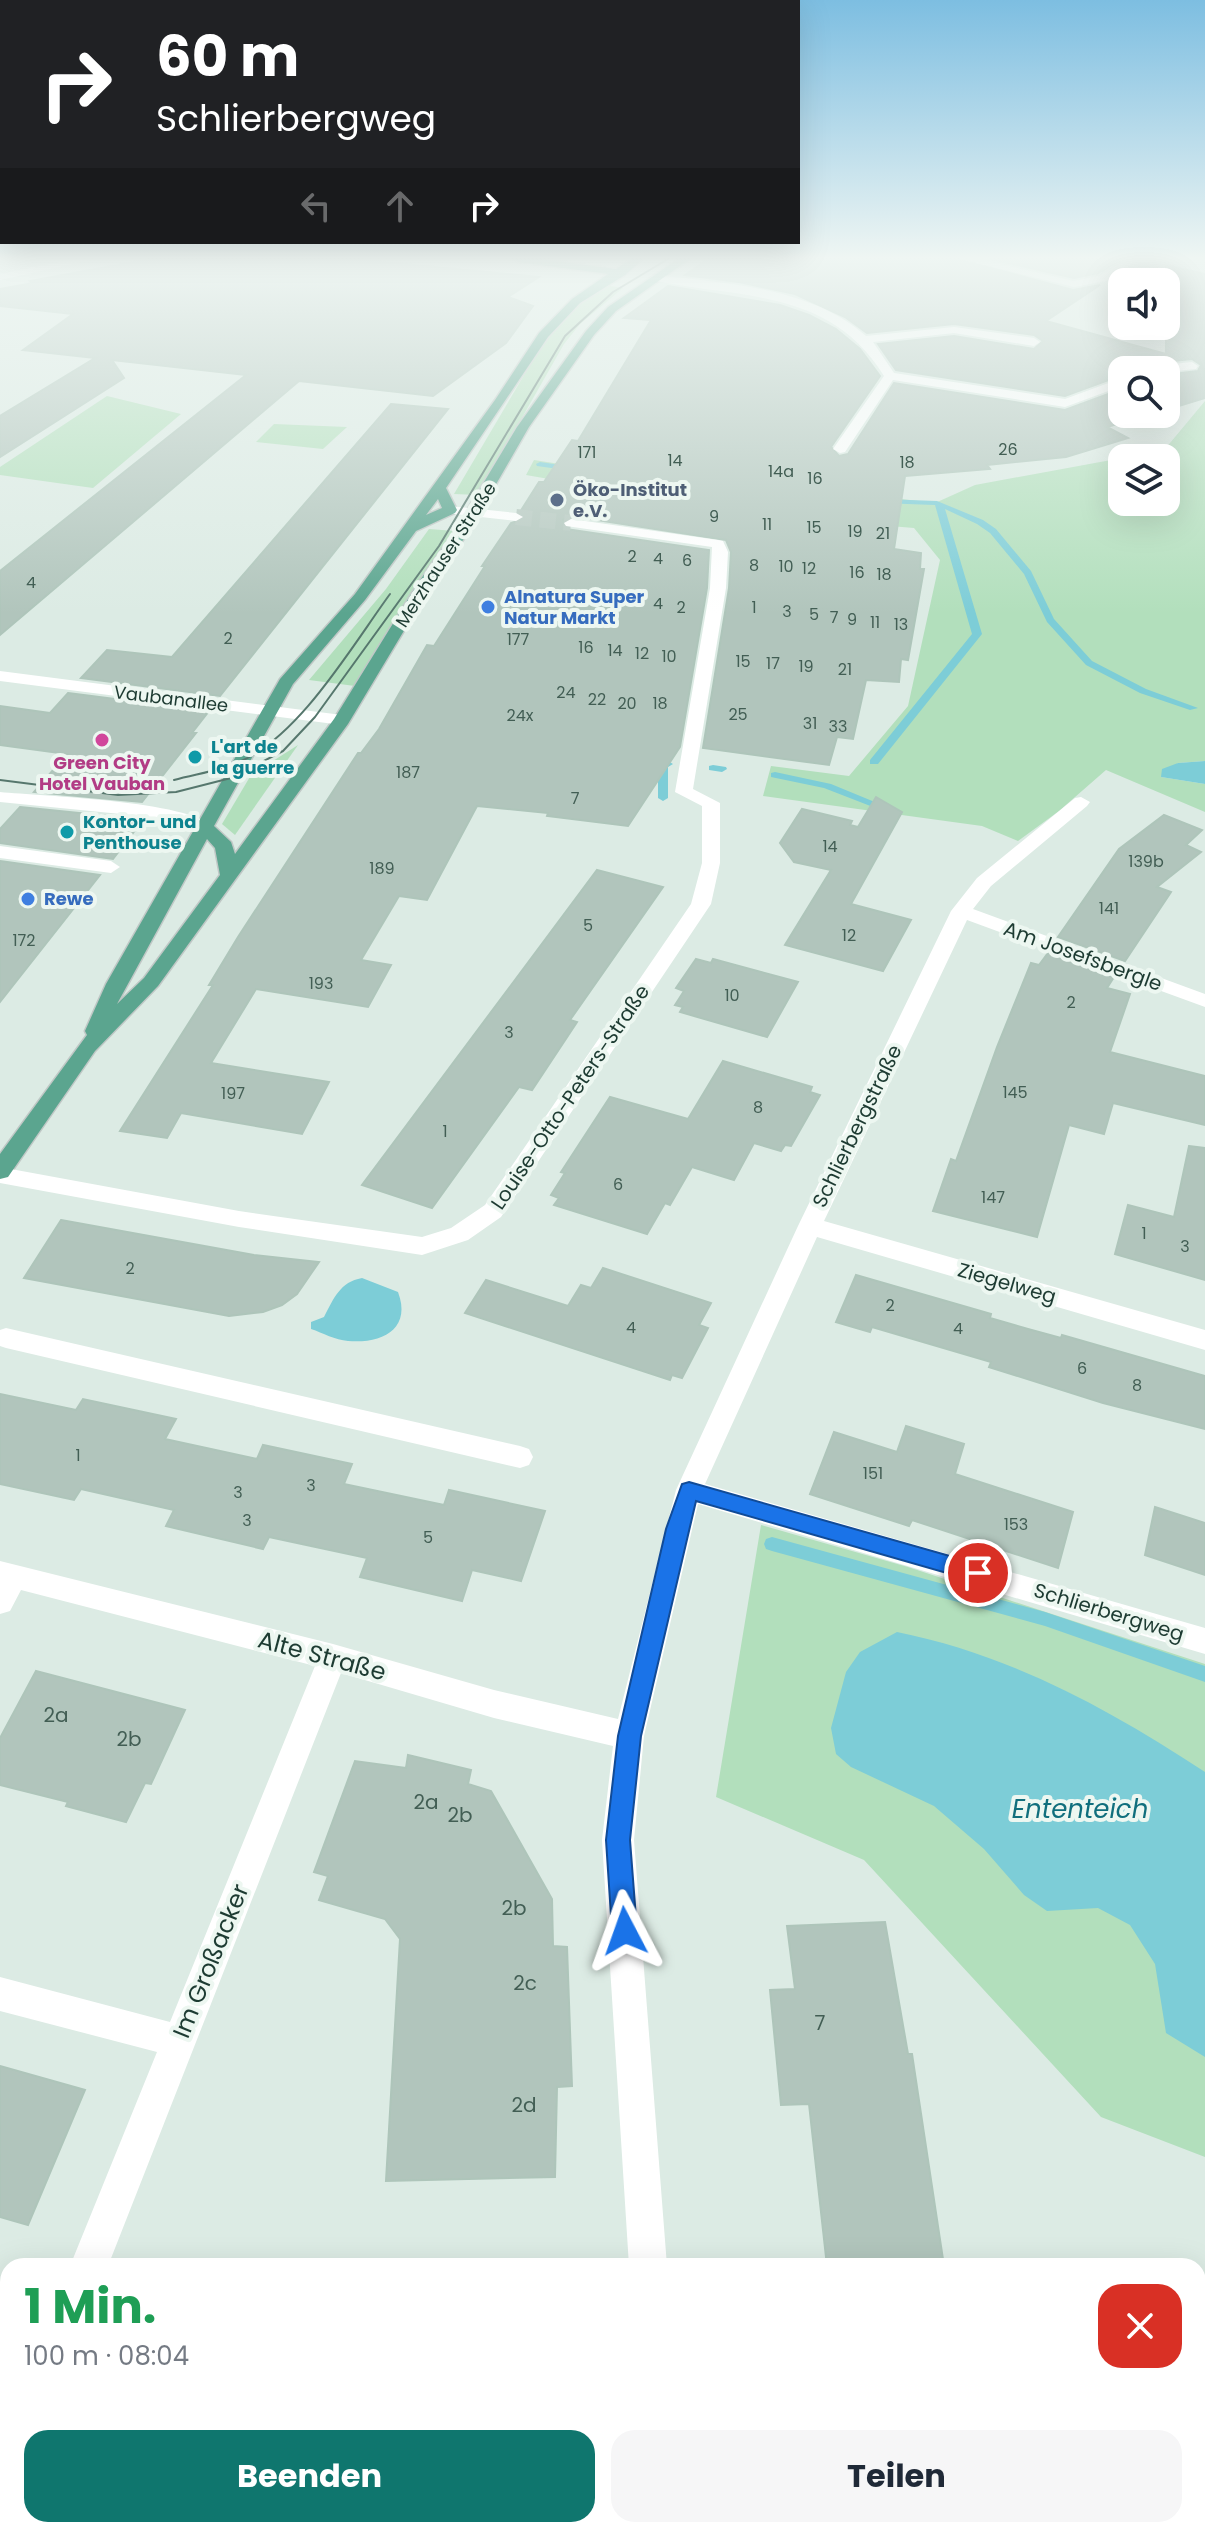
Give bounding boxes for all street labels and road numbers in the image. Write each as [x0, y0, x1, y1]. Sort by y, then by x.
street label: Merzhauser Straße [389, 477, 502, 632]
street label: Vaubanallee [112, 679, 230, 718]
street label: Am Josefsbergle [1000, 914, 1166, 998]
street label: Louise-Otto-Peters-Straße [484, 979, 656, 1215]
street label: Schlierbergstraße [805, 1040, 909, 1212]
street label: Ziegelweg [954, 1256, 1060, 1310]
street label: Schlierbergweg [1031, 1576, 1187, 1648]
street label: Alte Straße [254, 1623, 390, 1688]
street label: Im Großacker [165, 1879, 256, 2043]

